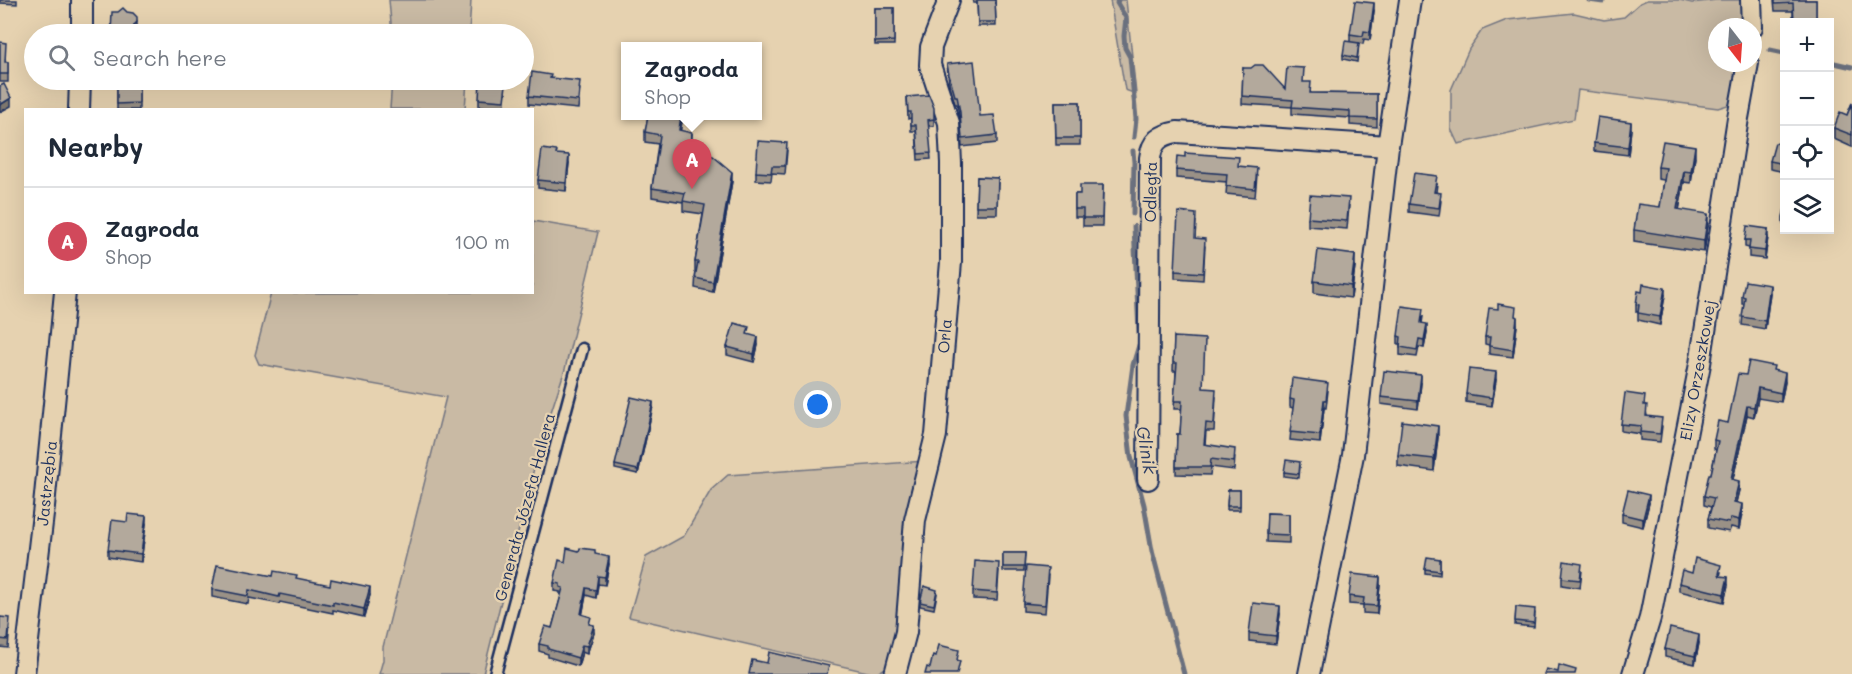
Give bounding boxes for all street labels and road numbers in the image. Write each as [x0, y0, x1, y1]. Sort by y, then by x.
street label: Odległa [1139, 161, 1161, 223]
street label: Elizy Orzeszkowej [1674, 298, 1720, 442]
street label: Orla [932, 318, 956, 354]
street label: Generała Józefa Hallera [489, 410, 559, 604]
street label: Jastrzębia [31, 439, 61, 527]

